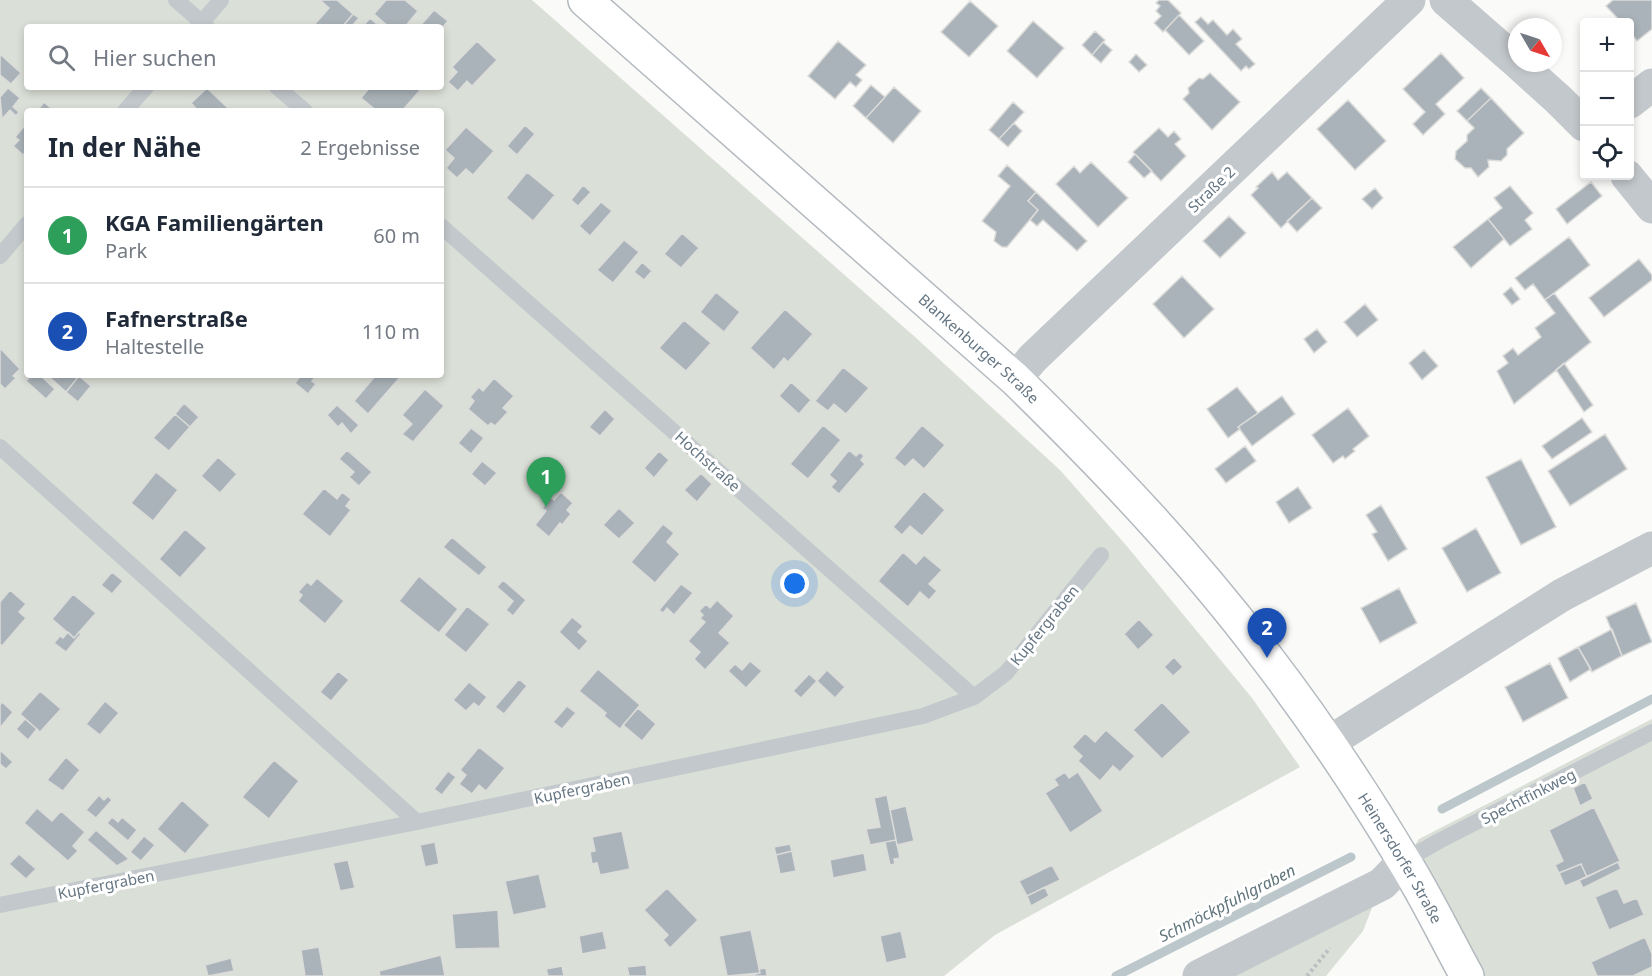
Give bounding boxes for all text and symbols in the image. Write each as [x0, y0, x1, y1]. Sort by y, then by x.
north arrow [1508, 18, 1562, 72]
map controls [1580, 18, 1634, 180]
button: + [1580, 18, 1634, 72]
search box [24, 24, 444, 90]
icon: search [45, 41, 78, 74]
text: Hier suchen [93, 42, 217, 72]
button: − [1580, 72, 1634, 126]
button: locate [1580, 126, 1634, 180]
text: In der Nähe [48, 129, 201, 165]
text: 2 Ergebnisse [300, 134, 420, 161]
street label: Straße 2 [1183, 162, 1239, 216]
text: KGA Familiengärten [105, 207, 324, 237]
text: 1 [62, 222, 73, 249]
text: 60 m [373, 222, 420, 249]
text: Park [105, 237, 147, 264]
street label: Blankenburger Straße [915, 289, 1044, 408]
text: Fafnerstraße [105, 303, 248, 333]
text: 2 [62, 318, 73, 345]
text: 110 m [362, 318, 420, 345]
text: Haltestelle [105, 333, 204, 360]
street label: Hochstraße [671, 426, 745, 496]
pin: 1 [526, 458, 566, 507]
your location [780, 569, 809, 598]
street label: Kupfergraben [1005, 581, 1083, 669]
pin: 2 [1248, 608, 1286, 658]
street label: Spechtfinkweg [1477, 764, 1579, 828]
street label: Kupfergraben [532, 768, 632, 808]
street label: Heinersdorfer Straße [1354, 789, 1447, 927]
water label: Schmöckpfuhlgraben [1155, 859, 1299, 947]
street label: Kupfergraben [56, 865, 156, 903]

